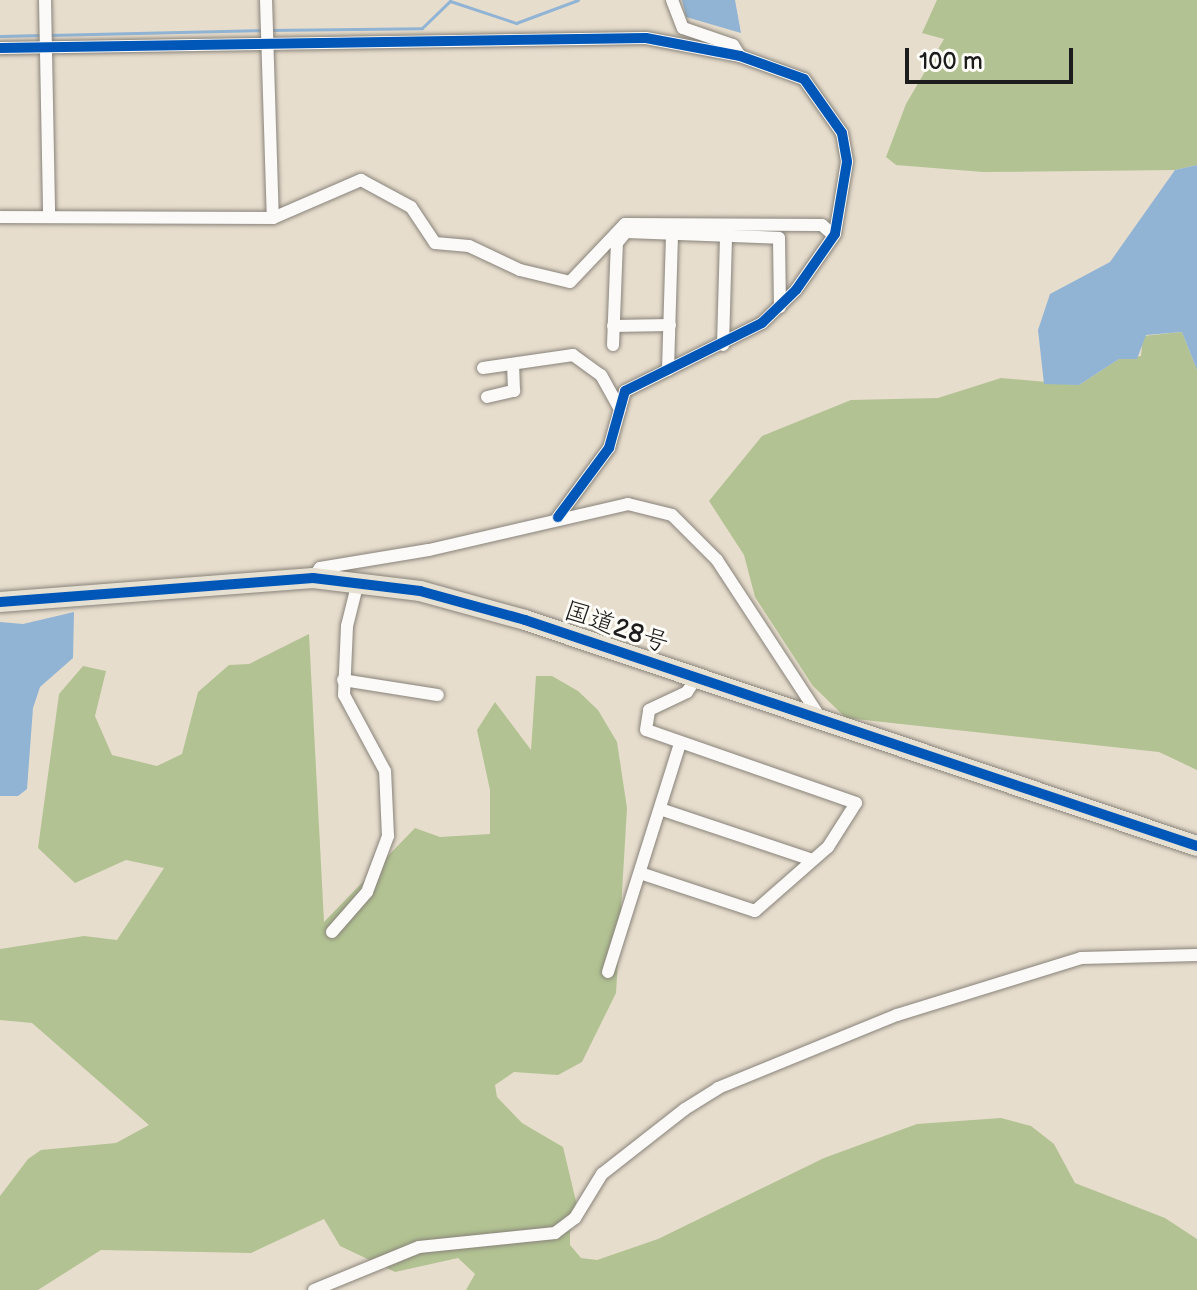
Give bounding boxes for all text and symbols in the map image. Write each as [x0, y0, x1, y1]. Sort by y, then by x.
scale bar [909, 32, 1077, 82]
text: 100 m [919, 47, 983, 76]
street label: 国道28号 [560, 596, 672, 660]

